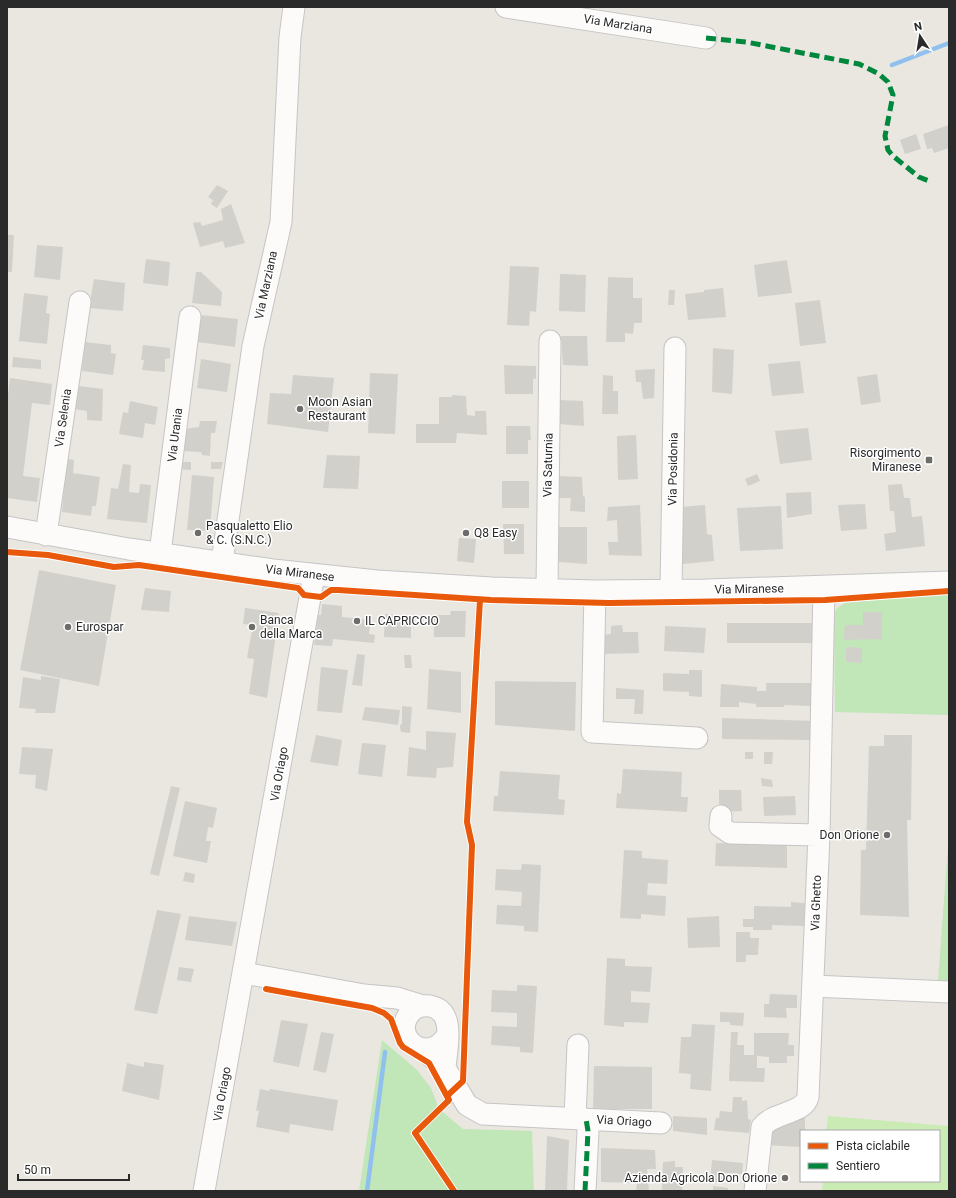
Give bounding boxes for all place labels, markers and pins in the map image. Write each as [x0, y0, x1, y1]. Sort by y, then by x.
place label: Moon Asian Restaurant [308, 395, 372, 423]
marker: Moon Asian Restaurant [295, 404, 305, 414]
place label: Risorgimento Miranese [850, 446, 921, 474]
marker: Risorgimento Miranese [924, 455, 934, 465]
place label: Pasqualetto Elio & C. (S.N.C.) [206, 519, 293, 547]
place label: Q8 Easy [474, 526, 518, 540]
marker: Pasqualetto Elio & C. (S.N.C.) [193, 528, 203, 538]
marker: Q8 Easy [461, 528, 471, 538]
place label: Banca della Marca [260, 613, 322, 641]
place label: IL CAPRICCIO [365, 614, 439, 628]
marker: IL CAPRICCIO [352, 616, 362, 626]
place label: Eurospar [76, 620, 124, 634]
marker: Eurospar [63, 622, 73, 632]
marker: Banca della Marca [247, 622, 257, 632]
place label: Don Orione [820, 828, 879, 842]
marker: Don Orione [882, 830, 892, 840]
place label: Azienda Agricola Don Orione [624, 1171, 777, 1185]
marker: Azienda Agricola Don Orione [780, 1173, 790, 1183]

